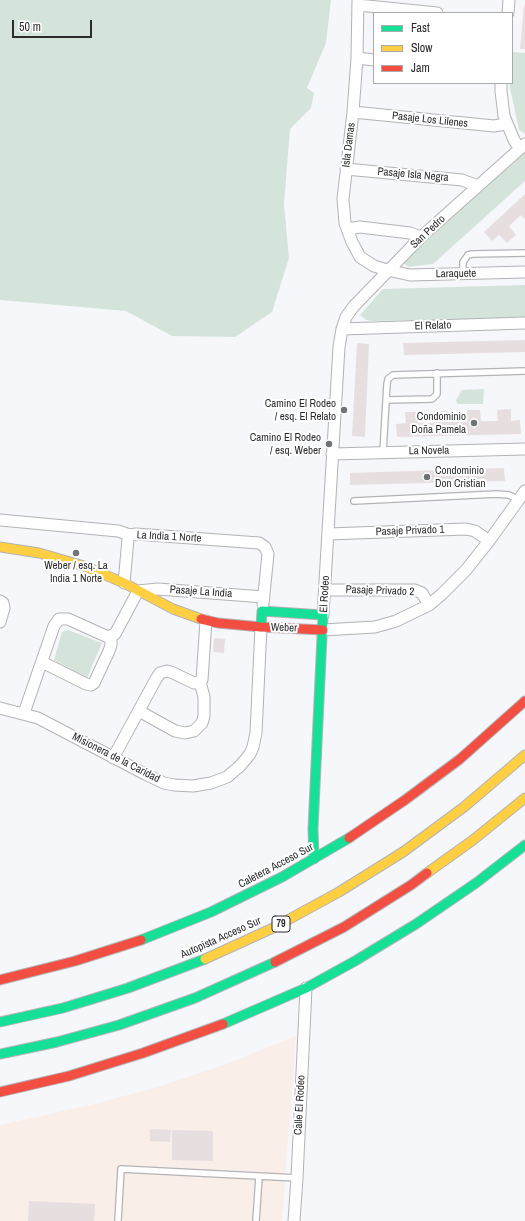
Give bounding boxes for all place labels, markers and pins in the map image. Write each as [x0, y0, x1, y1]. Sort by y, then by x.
place label: Camino El Rodeo / esq. El Relato [265, 397, 336, 423]
marker: Camino El Rodeo / esq. El Relato [339, 405, 349, 415]
place label: Condominio Doña Pamela [411, 410, 466, 436]
marker: Condominio Doña Pamela [469, 418, 479, 428]
place label: Camino El Rodeo / esq. Weber [250, 431, 321, 457]
marker: Camino El Rodeo / esq. Weber [324, 439, 334, 449]
place label: Condominio Don Cristian [435, 464, 486, 490]
marker: Condominio Don Cristian [422, 472, 432, 482]
marker: Weber / esq. La India 1 Norte [71, 548, 81, 558]
place label: Weber / esq. La India 1 Norte [44, 559, 108, 585]

